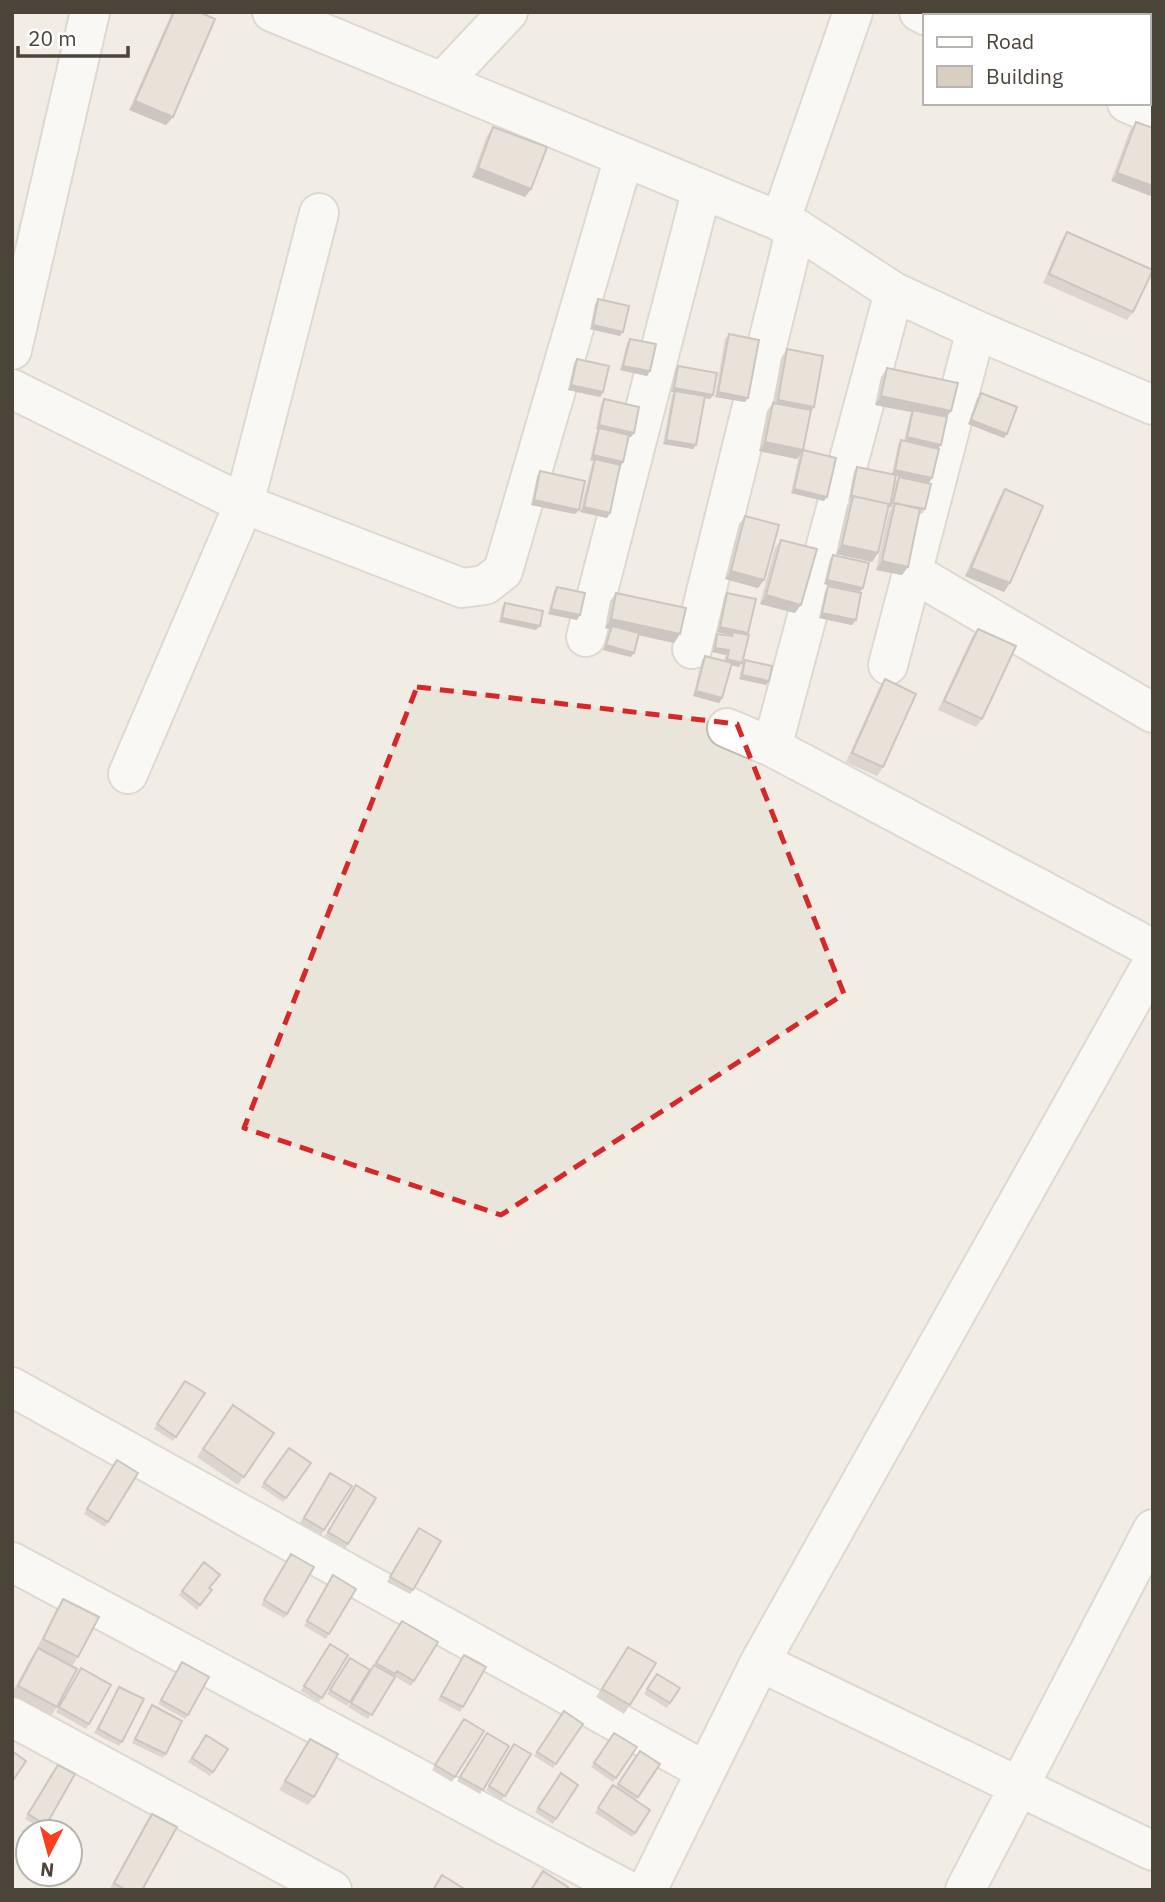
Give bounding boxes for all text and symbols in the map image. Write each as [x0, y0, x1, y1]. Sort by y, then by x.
scale bar [18, 14, 128, 58]
legend [923, 14, 1151, 105]
text: 20 m [28, 24, 77, 52]
text: Road [986, 27, 1034, 55]
text: Building [986, 62, 1063, 90]
north arrow [14, 1818, 84, 1888]
text: N [39, 1857, 55, 1883]

